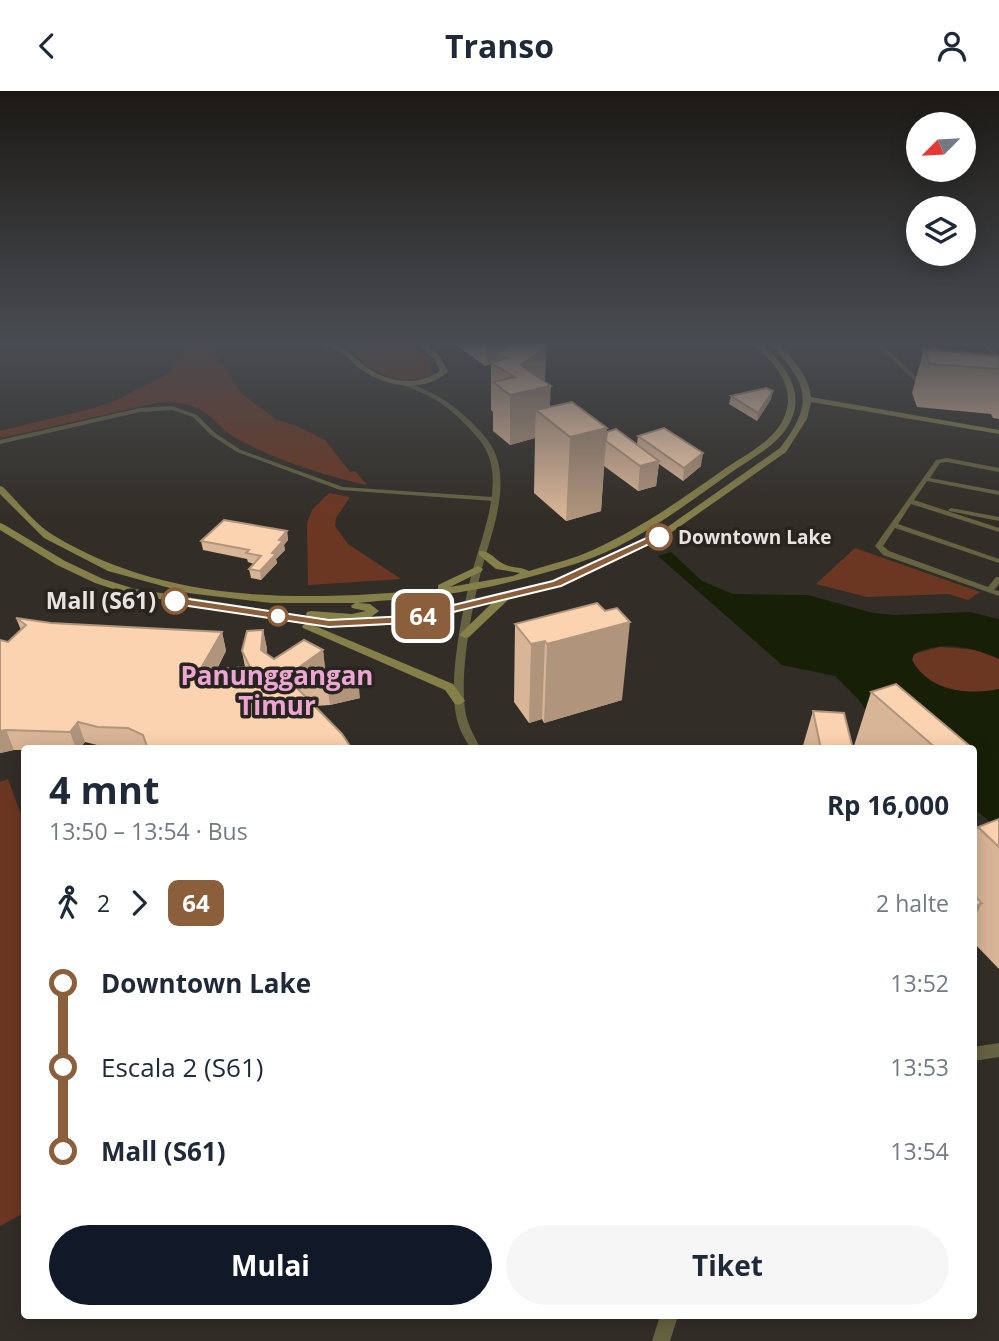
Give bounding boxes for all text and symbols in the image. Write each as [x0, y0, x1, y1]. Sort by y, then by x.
text: Transo [445, 24, 554, 67]
icon: back [28, 27, 66, 65]
icon: person [933, 27, 971, 65]
north arrow [906, 112, 976, 182]
map controls [906, 112, 976, 266]
button: layers [906, 196, 976, 266]
marker: Downtown Lake [646, 524, 672, 550]
place label: Downtown Lake [678, 524, 832, 550]
place label: Mall (S61) [46, 584, 156, 616]
marker: Mall (S61) [162, 588, 188, 614]
line badge: 64 [392, 593, 454, 639]
text: 64 [409, 599, 437, 632]
unlabelled marker [268, 606, 288, 626]
district label: Panunggangan Timur [181, 657, 373, 723]
text: 4 mnt [49, 763, 159, 815]
text: Rp 16,000 [827, 787, 949, 823]
text: 13:50 – 13:54 · Bus [49, 815, 248, 847]
icon: walk [49, 884, 87, 922]
icon: forward [120, 884, 158, 922]
text: 64 [182, 886, 210, 919]
text: 2 [97, 887, 110, 919]
text: 2 halte [876, 887, 949, 919]
text: Downtown Lake [101, 965, 311, 1001]
text: 13:52 [890, 967, 949, 999]
text: Escala 2 (S61) [101, 1049, 263, 1085]
text: 13:53 [890, 1051, 949, 1083]
text: Mall (S61) [101, 1133, 226, 1169]
text: 13:54 [890, 1135, 949, 1167]
button: Mulai [49, 1225, 492, 1305]
button: Tiket [506, 1225, 949, 1305]

